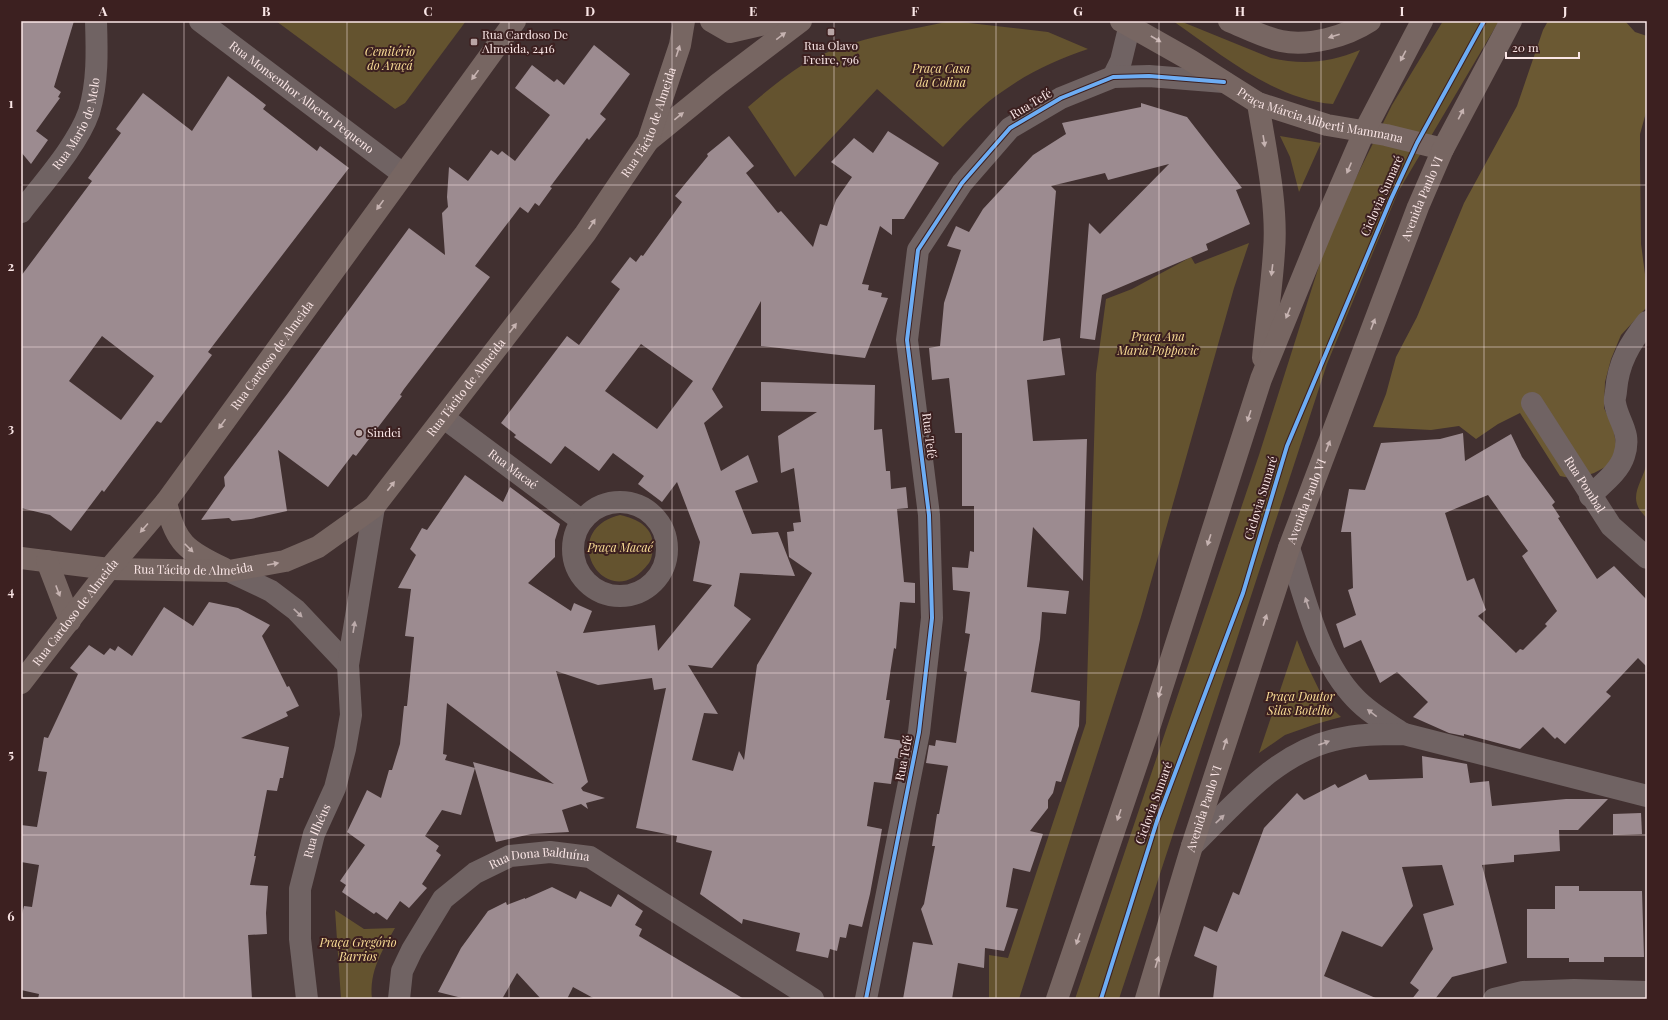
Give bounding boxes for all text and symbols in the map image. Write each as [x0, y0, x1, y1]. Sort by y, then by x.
text: A [98, 2, 108, 19]
text: B [262, 2, 271, 19]
text: C [423, 2, 433, 19]
text: D [585, 2, 595, 19]
text: E [749, 2, 757, 19]
text: F [911, 2, 919, 19]
text: G [1073, 2, 1083, 19]
text: H [1235, 2, 1245, 19]
text: I [1400, 2, 1405, 19]
text: J [1562, 2, 1568, 19]
place label: Rua Cardoso De Almeida, 2416 [481, 26, 568, 56]
marker: Rua Olavo Freire, 796 [826, 27, 836, 37]
one-way arrow [776, 32, 787, 40]
one-way arrow [1328, 33, 1340, 39]
scale bar [1506, 34, 1579, 60]
one-way arrow [1150, 36, 1162, 43]
street label: Rua Monsenhor Alberto Pequeno [226, 37, 378, 157]
marker: Rua Cardoso De Almeida, 2416 [469, 37, 479, 47]
place label: Rua Olavo Freire, 796 [803, 37, 859, 67]
text: 20 m [1512, 39, 1539, 55]
park label: Cemitério do Araçá [365, 43, 415, 73]
one-way arrow [676, 44, 682, 56]
one-way arrow [1400, 50, 1407, 61]
park label: Praça Casa da Colina [911, 60, 970, 90]
street label: Rua Tácito de Almeida [617, 65, 679, 180]
one-way arrow [471, 70, 479, 80]
street label: Rua Mario de Melo [48, 76, 102, 173]
street label: Praça Márcia Aliberti Mammana [1235, 83, 1405, 146]
street label: Rua Tefé [1007, 84, 1054, 122]
text: 1 [9, 94, 14, 111]
one-way arrow [1458, 109, 1464, 120]
one-way arrow [673, 112, 684, 120]
one-way arrow [1261, 135, 1267, 147]
street label: Ciclovia Sumaré [1356, 153, 1406, 239]
street label: Avenida Paulo VI [1397, 154, 1446, 244]
one-way arrow [1346, 162, 1352, 173]
one-way arrow [376, 200, 384, 211]
one-way arrow [588, 219, 596, 229]
text: 2 [8, 257, 15, 274]
one-way arrow [1269, 264, 1275, 276]
street label: Rua Cardoso de Almeida [226, 297, 317, 413]
one-way arrow [1285, 308, 1291, 319]
one-way arrow [1371, 318, 1377, 330]
one-way arrow [509, 322, 517, 333]
park label: Praça Ana Maria Poppovic [1116, 328, 1200, 358]
street label: Rua Tácito de Almeida [422, 335, 508, 439]
one-way arrow [1246, 411, 1252, 423]
street label: Rua Tefé [919, 412, 941, 460]
text: 3 [8, 419, 14, 436]
one-way arrow [218, 419, 226, 430]
place label: Sindei [367, 424, 401, 440]
marker: Sindei [354, 428, 364, 438]
one-way arrow [1325, 440, 1331, 452]
street label: Rua Macaé [486, 445, 542, 492]
street label: Rua Pombal [1561, 453, 1610, 516]
street label: Ciclovia Sumaré [1240, 454, 1280, 542]
street label: Avenida Paulo VI [1282, 456, 1329, 547]
one-way arrow [386, 480, 395, 491]
one-way arrow [140, 523, 149, 533]
one-way arrow [1206, 534, 1212, 546]
park label: Praça Macaé [586, 539, 654, 555]
one-way arrow [184, 543, 194, 553]
street label: Rua Cardoso de Almeida [28, 555, 121, 669]
street label: Rua Tácito de Almeida [133, 558, 254, 578]
one-way arrow [267, 560, 279, 566]
text: 4 [8, 582, 15, 599]
one-way arrow [56, 586, 62, 598]
one-way arrow [1304, 597, 1310, 609]
one-way arrow [293, 608, 303, 617]
one-way arrow [1263, 614, 1269, 626]
one-way arrow [352, 621, 358, 633]
one-way arrow [1157, 686, 1163, 698]
park label: Praça Doutor Silas Botelho [1264, 688, 1335, 718]
one-way arrow [1366, 709, 1377, 717]
street label: Rua Tefé [891, 734, 915, 782]
one-way arrow [1222, 738, 1228, 750]
one-way arrow [1318, 740, 1330, 746]
text: 5 [8, 745, 14, 762]
street label: Ciclovia Sumaré [1131, 759, 1175, 846]
street label: Avenida Paulo VI [1181, 763, 1225, 854]
street label: Rua Ilhéus [299, 801, 334, 859]
one-way arrow [1116, 810, 1122, 822]
one-way arrow [1215, 814, 1225, 824]
street label: Rua Dona Balduína [486, 843, 591, 872]
text: 6 [7, 907, 15, 924]
one-way arrow [1074, 933, 1080, 945]
park label: Praça Gregório Barrios [318, 934, 397, 964]
one-way arrow [1154, 955, 1160, 967]

